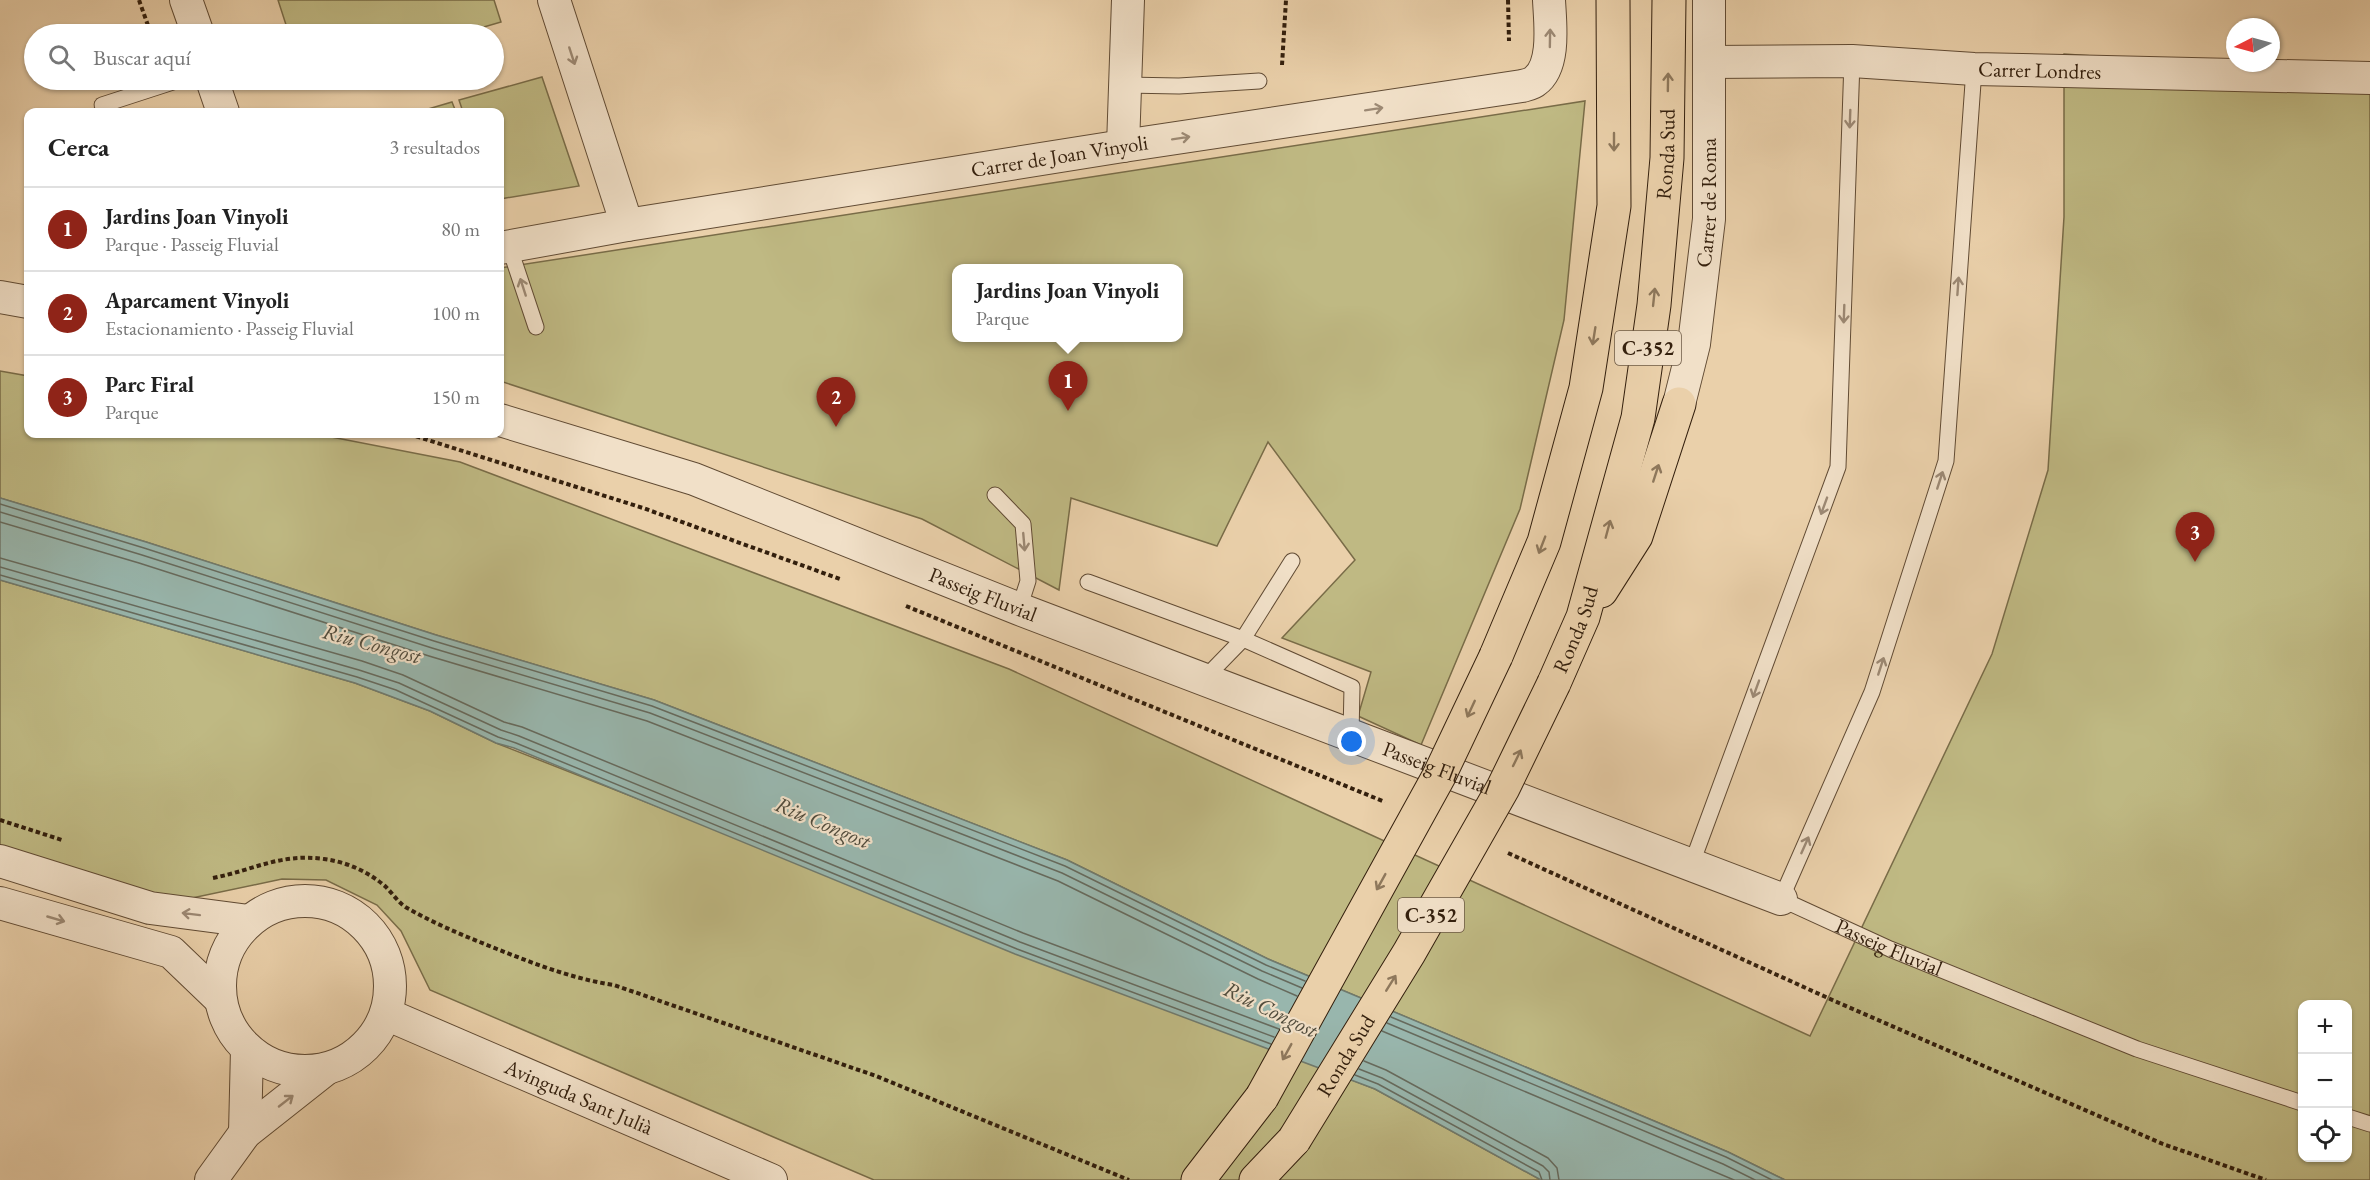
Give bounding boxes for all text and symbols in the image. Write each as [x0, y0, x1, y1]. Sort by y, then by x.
north arrow [2226, 18, 2280, 72]
search box [24, 24, 504, 90]
one-way arrow [1544, 28, 1556, 48]
icon: search [45, 41, 78, 74]
text: Buscar aquí [93, 43, 191, 72]
one-way arrow [568, 46, 579, 65]
street label: Carrer Londres [1978, 55, 2102, 85]
one-way arrow [1662, 72, 1674, 92]
one-way arrow [1363, 103, 1383, 114]
street label: Ronda Sud [1649, 108, 1681, 201]
one-way arrow [1845, 109, 1856, 129]
street label: Carrer de Joan Vinyoli [969, 128, 1150, 183]
text: Cerca [48, 130, 109, 164]
one-way arrow [1170, 132, 1190, 143]
one-way arrow [1608, 132, 1620, 152]
text: 3 resultados [389, 134, 480, 160]
street label: Carrer de Roma [1689, 137, 1722, 269]
text: Jardins Joan Vinyoli [105, 202, 289, 231]
text: 1 [62, 216, 73, 242]
text: 80 m [441, 216, 480, 242]
text: Parque · Passeig Fluvial [105, 231, 279, 257]
popup [952, 264, 1183, 342]
text: Jardins Joan Vinyoli [976, 276, 1159, 305]
one-way arrow [1953, 277, 1964, 297]
one-way arrow [516, 278, 527, 296]
text: Aparcament Vinyoli [105, 286, 289, 315]
one-way arrow [1649, 288, 1660, 308]
text: 2 [62, 300, 73, 326]
text: 100 m [432, 300, 480, 326]
one-way arrow [1838, 303, 1849, 323]
text: Parque [976, 305, 1029, 331]
text: Estacionamiento · Passeig Fluvial [105, 315, 354, 341]
one-way arrow [1588, 326, 1599, 345]
road number: C-352 [1615, 331, 1681, 365]
pin: 1 [1048, 362, 1088, 411]
text: Parc Firal [105, 370, 194, 399]
pin: 2 [816, 378, 856, 427]
text: 3 [62, 384, 73, 410]
text: 150 m [432, 384, 480, 410]
text: Parque [105, 399, 158, 425]
one-way arrow [1652, 464, 1663, 483]
one-way arrow [1935, 471, 1946, 490]
one-way arrow [1817, 496, 1828, 515]
pin: 3 [2176, 512, 2214, 562]
one-way arrow [1602, 520, 1614, 539]
one-way arrow [1019, 531, 1030, 551]
one-way arrow [1536, 536, 1547, 554]
street label: Passeig Fluvial [925, 560, 1041, 628]
street label: Ronda Sud [1546, 583, 1604, 677]
water label: Riu Congost [319, 616, 426, 671]
one-way arrow [1876, 657, 1887, 676]
one-way arrow [1750, 679, 1761, 698]
one-way arrow [1464, 699, 1476, 717]
your location [1337, 727, 1366, 756]
street label: Passeig Fluvial [1379, 735, 1495, 800]
one-way arrow [1512, 750, 1524, 768]
water label: Riu Congost [771, 789, 876, 856]
one-way arrow [1800, 836, 1811, 854]
one-way arrow [1375, 872, 1386, 890]
road number: C-352 [1398, 898, 1464, 932]
one-way arrow [181, 908, 201, 919]
street label: Passeig Fluvial [1831, 912, 1947, 982]
one-way arrow [46, 914, 65, 925]
water label: Riu Congost [1219, 974, 1324, 1045]
one-way arrow [1385, 975, 1397, 992]
map controls [2298, 1000, 2352, 1162]
button: + [2298, 1000, 2352, 1054]
street label: Ronda Sud [1310, 1009, 1381, 1101]
one-way arrow [1281, 1043, 1292, 1061]
street label: Avinguda Sant Julià [500, 1052, 658, 1141]
button: − [2298, 1054, 2352, 1108]
one-way arrow [278, 1095, 294, 1108]
button: locate [2298, 1108, 2352, 1162]

